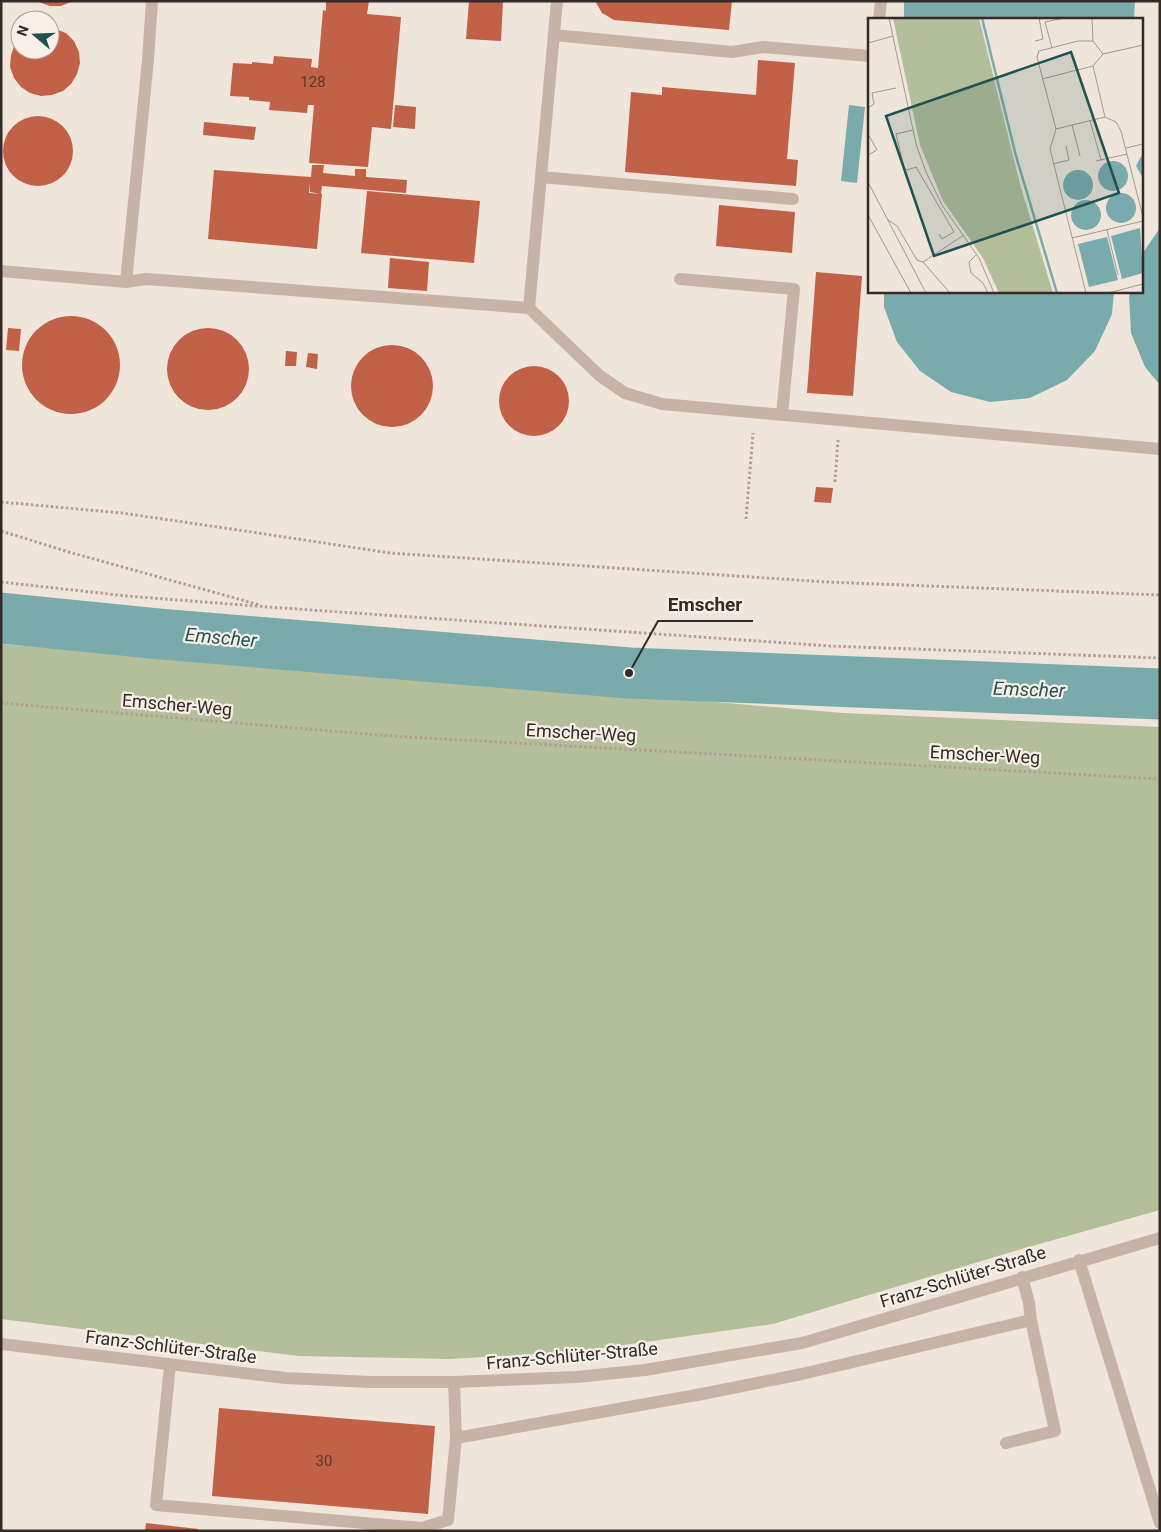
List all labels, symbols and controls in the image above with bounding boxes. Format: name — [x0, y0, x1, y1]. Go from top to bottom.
north arrow — [10, 10, 60, 60]
inset map — [868, 18, 1144, 292]
text: N — [14, 23, 32, 38]
house number: 128 — [300, 73, 326, 91]
callout: Emscher — [658, 587, 753, 621]
text: Emscher — [668, 593, 742, 616]
water label: Emscher — [184, 623, 259, 652]
water label: Emscher — [993, 677, 1066, 702]
street label: Emscher-Weg — [121, 689, 233, 720]
street label: Emscher-Weg — [525, 719, 637, 746]
street label: Emscher-Weg — [929, 741, 1041, 768]
street label: Franz-Schlüter-Straße — [877, 1241, 1048, 1312]
street label: Franz-Schlüter-Straße — [84, 1326, 258, 1367]
street label: Franz-Schlüter-Straße — [485, 1338, 659, 1373]
house number: 30 — [316, 1452, 332, 1470]

